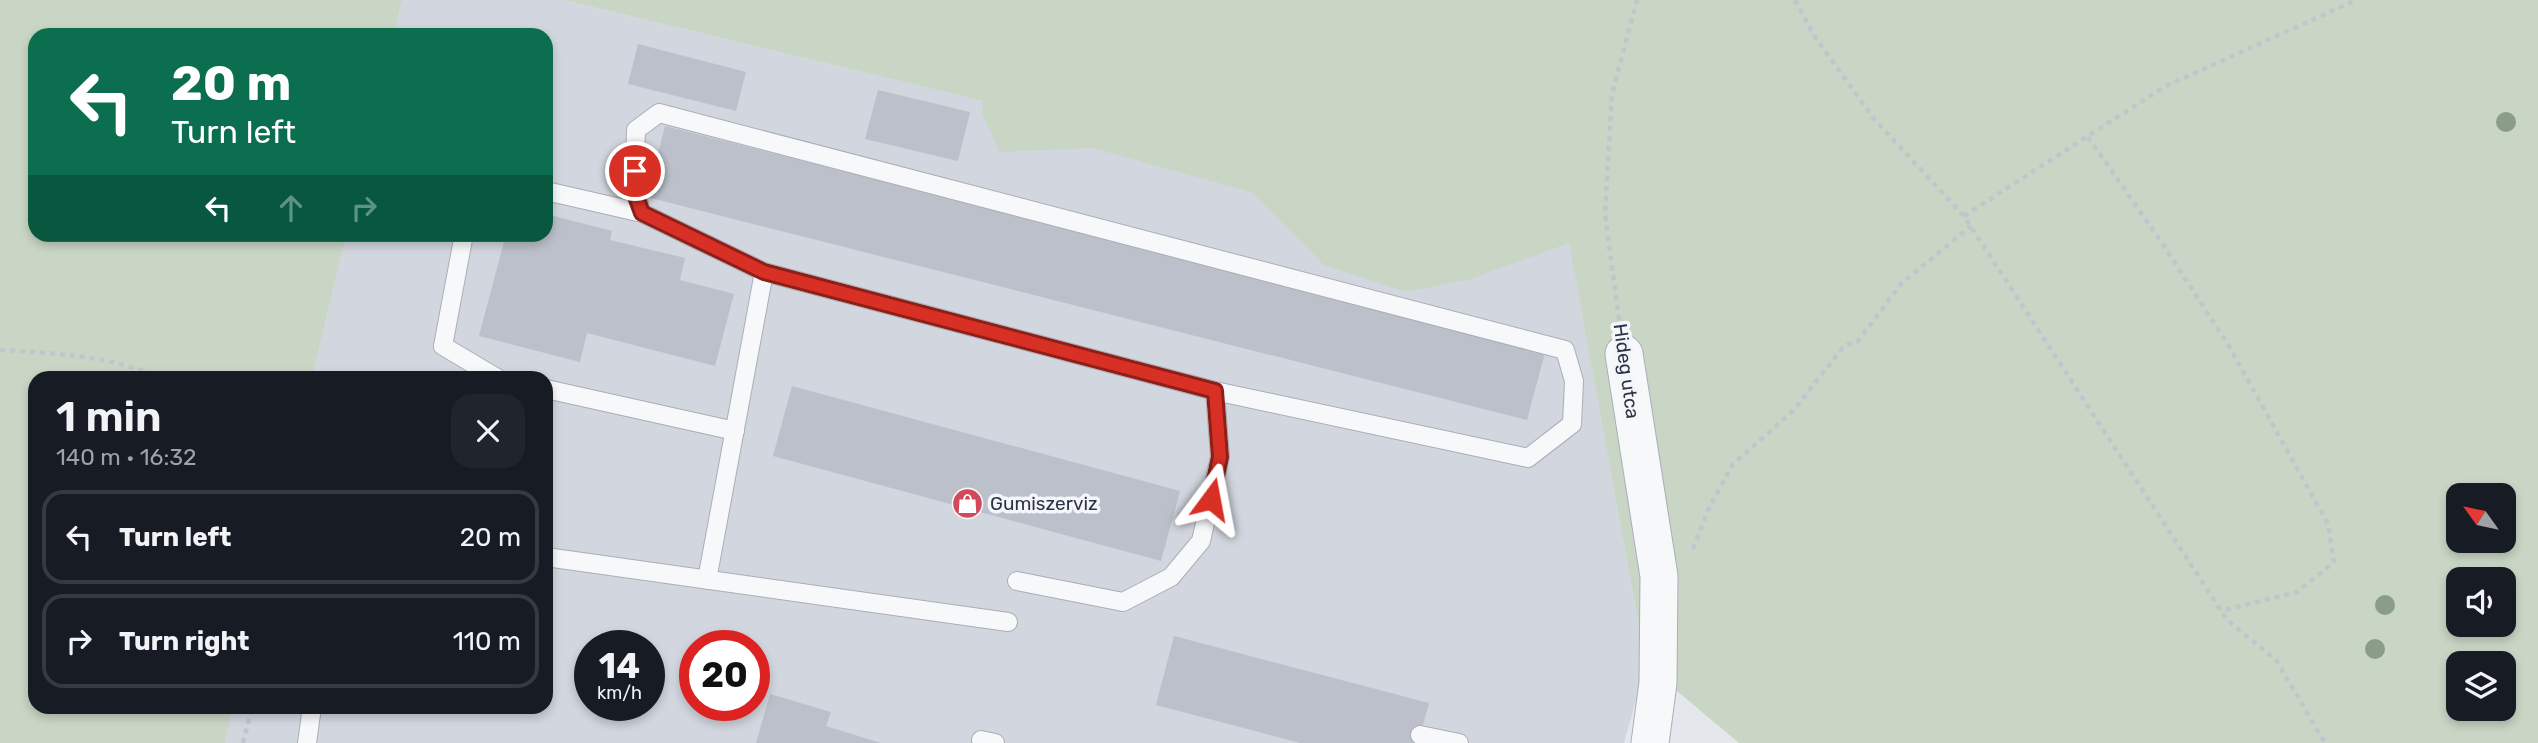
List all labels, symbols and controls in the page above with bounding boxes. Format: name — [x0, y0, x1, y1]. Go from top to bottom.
text: 20 m — [171, 54, 292, 112]
icon: left — [56, 56, 147, 147]
text: Turn left — [171, 113, 296, 151]
pin — [605, 141, 665, 201]
icon: arrive — [616, 152, 654, 190]
icon: left — [199, 189, 237, 227]
icon: ahead — [272, 189, 310, 227]
icon: right — [345, 189, 383, 227]
street label: Hideg utca — [1608, 322, 1645, 420]
text: 1 min — [56, 392, 162, 442]
button: close — [451, 394, 525, 468]
text: 140 m · 16:32 — [56, 443, 197, 471]
position arrow — [1174, 462, 1248, 536]
north arrow — [2446, 483, 2516, 553]
map controls — [2446, 483, 2516, 721]
shop icon: Gumiszerviz — [950, 486, 984, 520]
place label: Gumiszerviz — [990, 492, 1098, 515]
icon: left — [60, 518, 98, 556]
text: Turn left — [119, 522, 231, 553]
text: 20 m — [460, 522, 521, 553]
button: sound — [2446, 567, 2516, 637]
icon: right — [60, 622, 98, 660]
text: Turn right — [119, 626, 249, 657]
text: 110 m — [453, 626, 521, 657]
speed limit sign: 20 — [679, 630, 770, 721]
text: 14 — [599, 645, 640, 687]
button: layers — [2446, 651, 2516, 721]
text: km/h — [597, 682, 642, 704]

